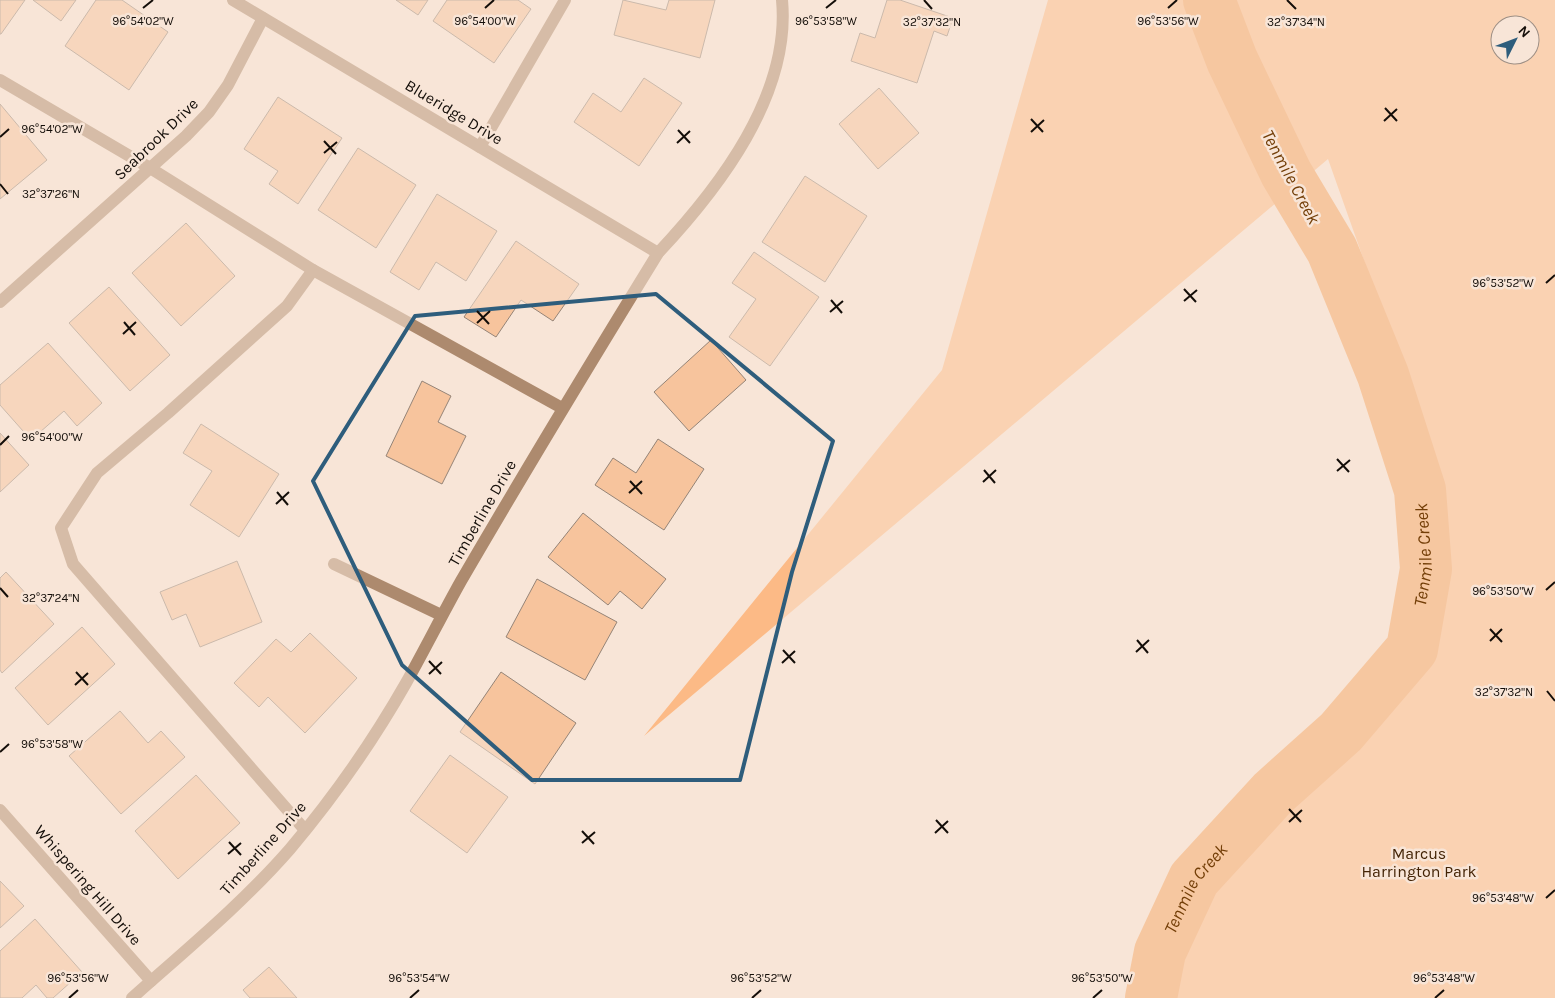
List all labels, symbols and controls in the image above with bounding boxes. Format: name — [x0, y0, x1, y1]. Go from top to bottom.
text: 96°54'02"W — [112, 14, 174, 28]
text: 96°54'00"W — [454, 14, 516, 28]
text: 96°53'58"W — [795, 14, 857, 28]
text: 96°53'56"W — [1137, 14, 1199, 28]
text: 32°37'32"N — [903, 15, 961, 29]
text: 32°37'34"N — [1267, 15, 1325, 29]
north arrow — [1490, 15, 1540, 65]
text: N — [1515, 22, 1534, 41]
street label: Blueridge Drive — [402, 75, 506, 149]
street label: Seabrook Drive — [110, 94, 202, 184]
text: 96°54'02"W — [21, 122, 83, 136]
water label: Tenmile Creek — [1257, 126, 1325, 229]
text: 32°37'26"N — [22, 187, 80, 201]
text: 96°53'52"W — [1472, 276, 1534, 290]
text: 96°54'00"W — [21, 430, 83, 444]
street label: Timberline Drive — [444, 456, 520, 570]
water label: Tenmile Creek — [1409, 502, 1437, 608]
text: 96°53'50"W — [1472, 584, 1534, 598]
text: 32°37'24"N — [22, 591, 80, 605]
text: 32°37'32"N — [1475, 685, 1533, 699]
text: 96°53'58"W — [21, 737, 83, 751]
street label: Timberline Drive — [216, 797, 310, 899]
street label: Whispering Hill Drive — [31, 821, 145, 949]
water label: Tenmile Creek — [1159, 838, 1233, 937]
park label: Marcus Harrington Park — [1361, 844, 1477, 881]
text: 96°53'48"W — [1472, 891, 1534, 905]
text: 96°53'56"W — [47, 971, 109, 985]
text: 96°53'54"W — [388, 971, 450, 985]
text: 96°53'52"W — [730, 971, 792, 985]
text: 96°53'50"W — [1071, 971, 1133, 985]
text: 96°53'48"W — [1413, 971, 1475, 985]

